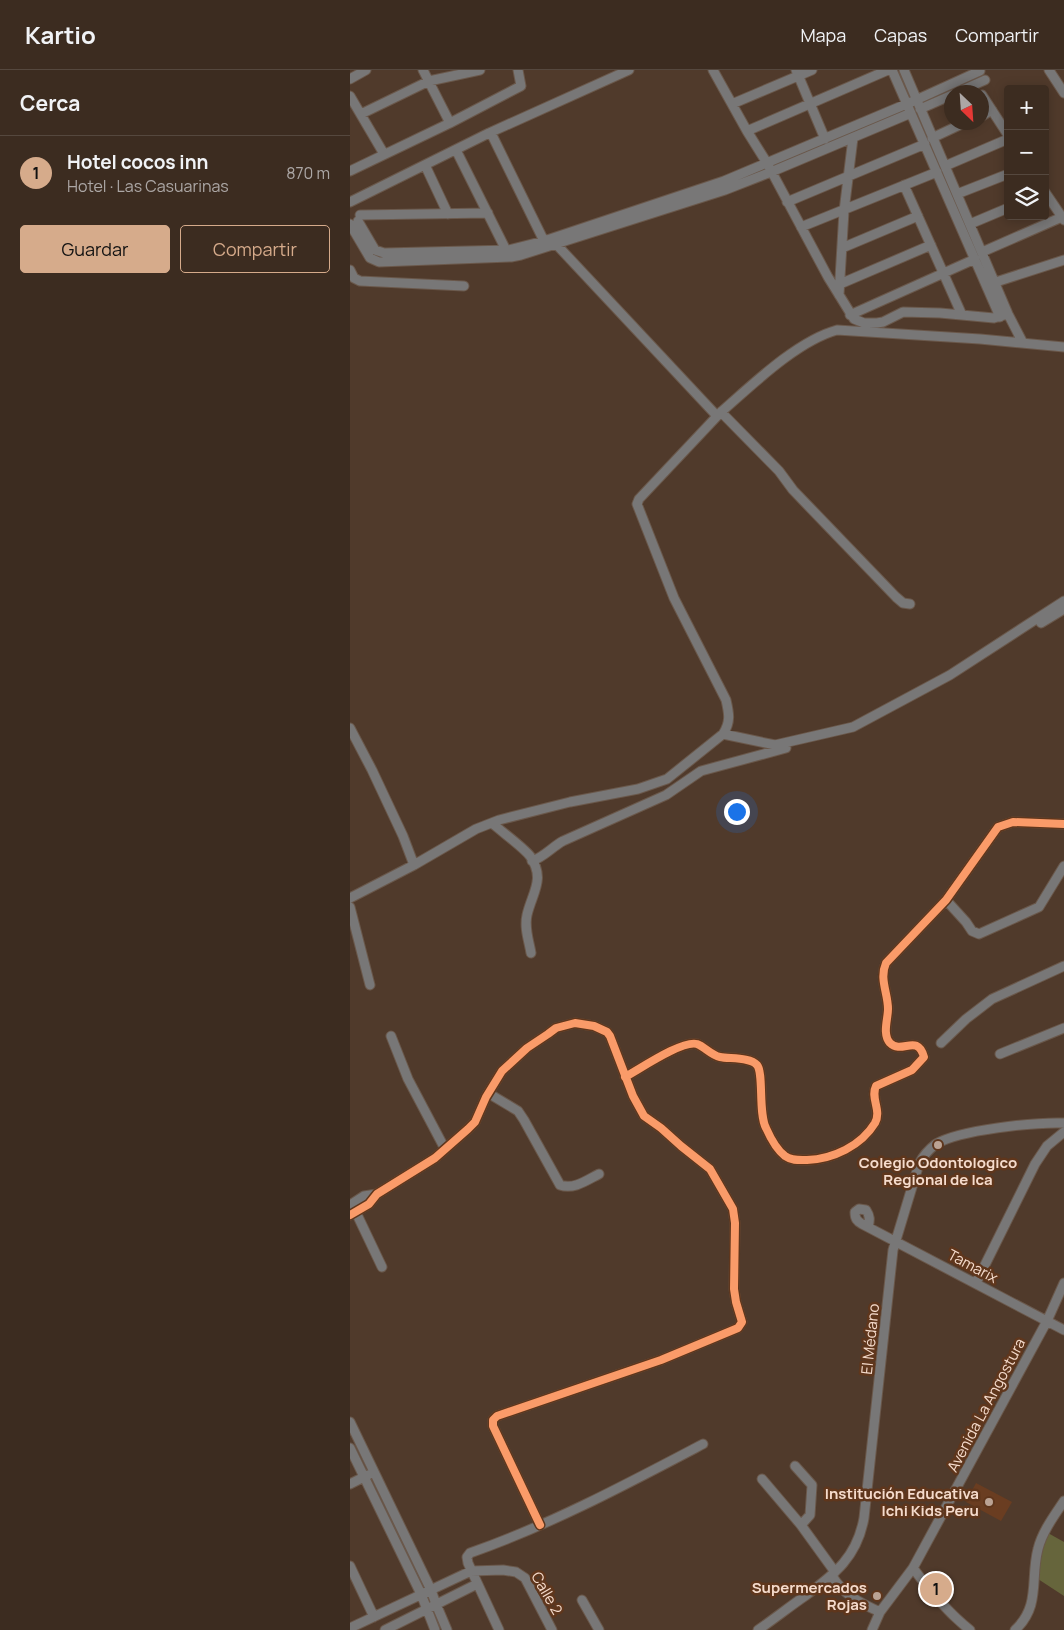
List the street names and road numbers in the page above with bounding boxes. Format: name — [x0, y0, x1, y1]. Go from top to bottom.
street label: Tamarix — [944, 1244, 1002, 1288]
street label: El Médano — [856, 1302, 884, 1376]
street label: Avenida La Angostura — [942, 1334, 1030, 1476]
street label: Calle 2 — [526, 1568, 568, 1618]

